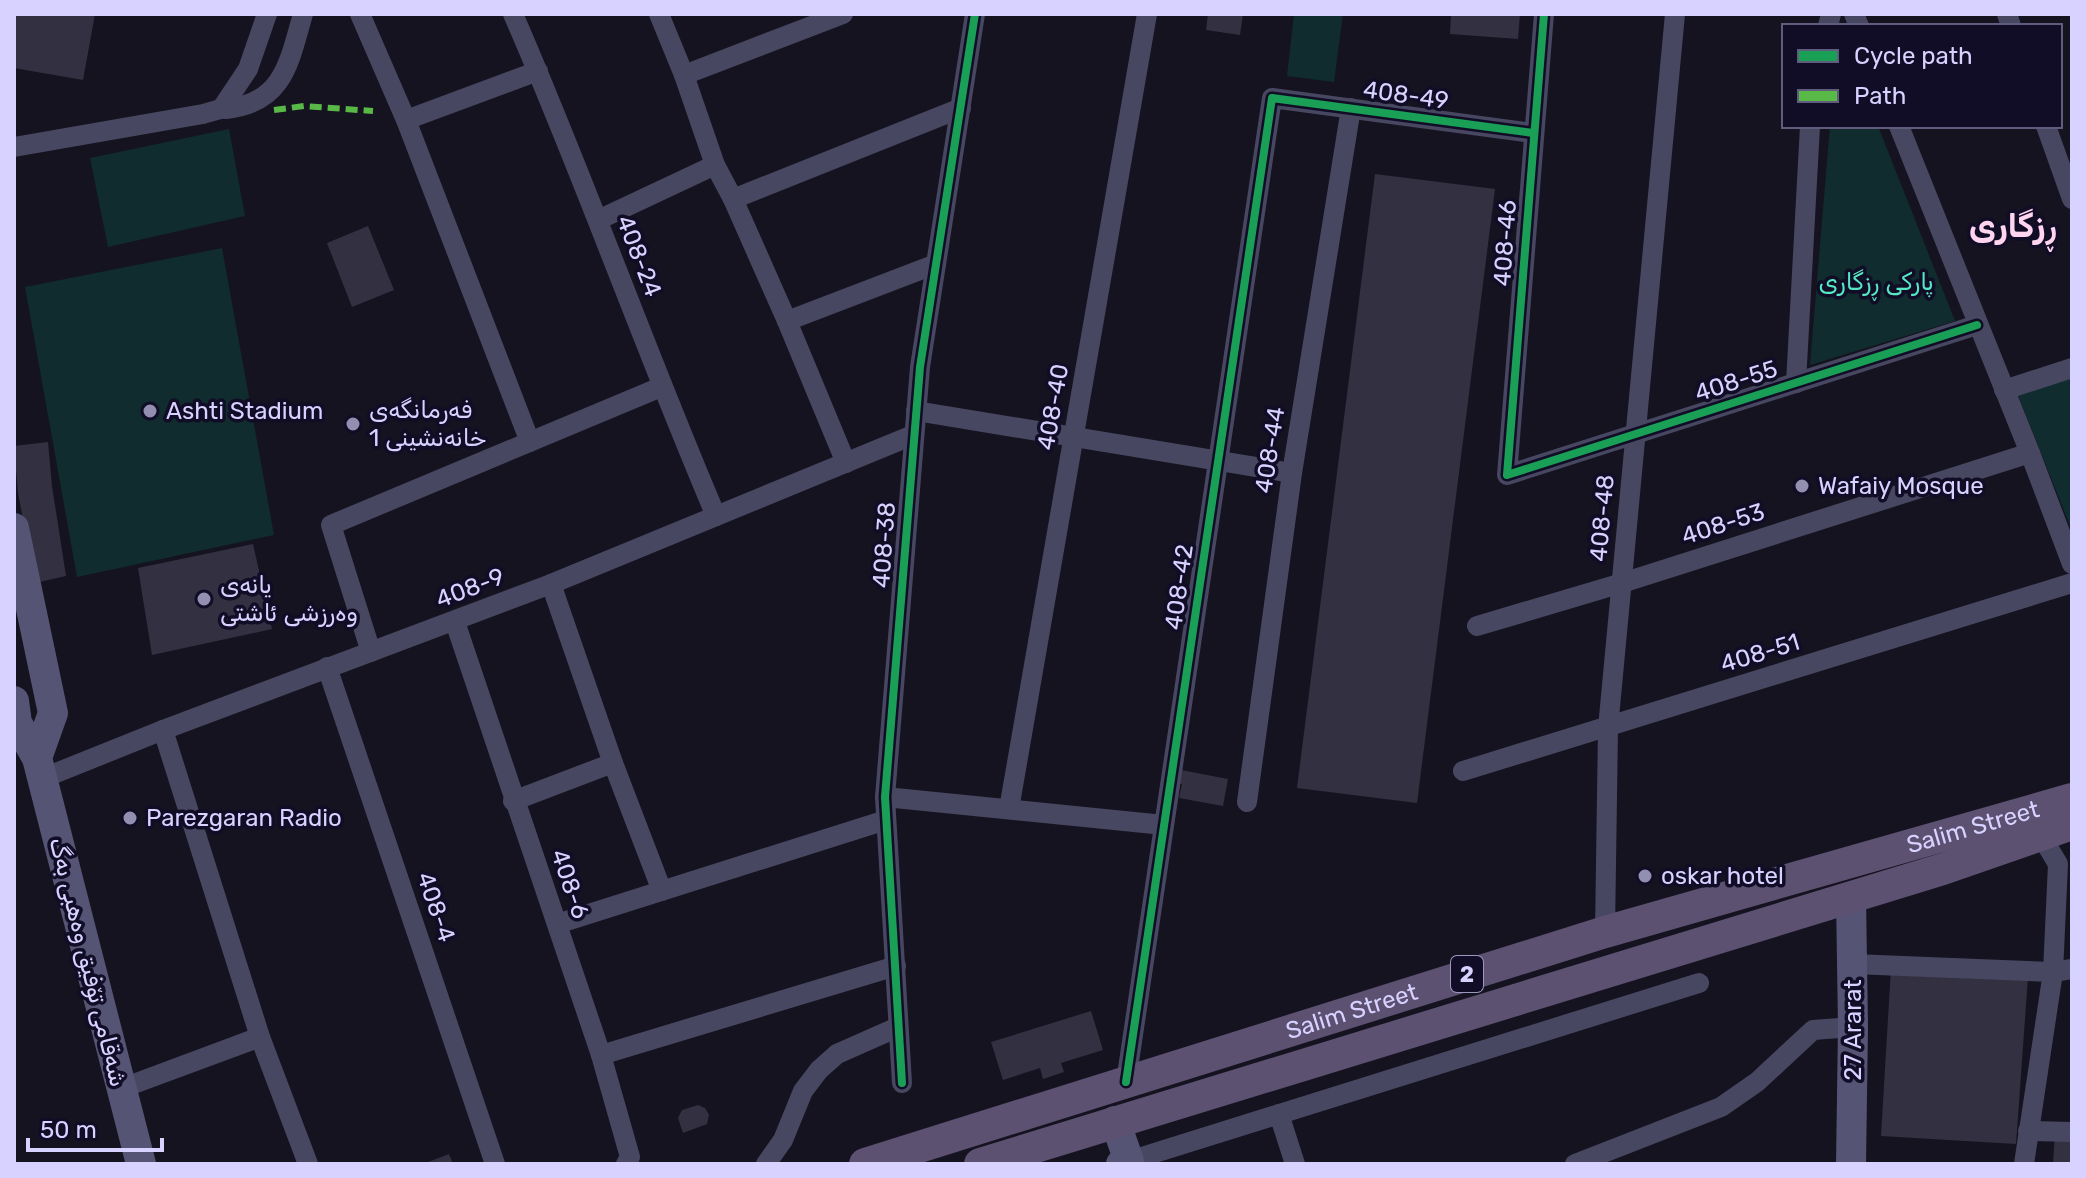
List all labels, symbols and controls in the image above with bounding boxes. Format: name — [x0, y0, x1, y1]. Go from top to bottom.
legend — [1782, 24, 2062, 128]
text: Cycle path — [1854, 42, 1973, 70]
street label: 408-49 — [1361, 75, 1451, 115]
text: Path — [1854, 82, 1906, 110]
street label: 408-46 — [1488, 199, 1522, 287]
district label: ڕزگاری — [1969, 207, 2057, 252]
street label: 408-24 — [611, 211, 667, 301]
park label: پارکی ڕزگاری — [1818, 268, 1934, 301]
street label: 408-55 — [1691, 355, 1781, 407]
street label: 408-40 — [1032, 362, 1074, 452]
place label: فەرمانگەی خانەنشینی 1 — [369, 396, 487, 452]
place label: Ashti Stadium — [166, 397, 323, 425]
marker: Ashti Stadium — [141, 402, 159, 420]
street label: 408-44 — [1249, 405, 1291, 495]
marker: فەرمانگەی خانەنشینی 1 — [344, 415, 362, 433]
place label: Wafaiy Mosque — [1818, 472, 1984, 500]
street label: 408-48 — [1584, 473, 1620, 563]
marker: Wafaiy Mosque — [1793, 477, 1811, 495]
street label: 408-53 — [1678, 497, 1768, 551]
street label: 408-38 — [867, 501, 901, 589]
street label: 408-42 — [1159, 542, 1199, 632]
street label: 408-9 — [432, 562, 508, 614]
place label: یانەی وەرزشی ئاشتی — [220, 571, 358, 627]
marker: یانەی وەرزشی ئاشتی — [195, 590, 213, 608]
street label: 408-51 — [1717, 628, 1803, 678]
street label: Salim Street — [1903, 795, 2042, 859]
place label: Parezgaran Radio — [146, 804, 342, 832]
marker: Parezgaran Radio — [121, 809, 139, 827]
street label: شەقامی تۆفیق وەهبی بەگ — [42, 834, 133, 1090]
street label: 408-6 — [545, 846, 595, 922]
place label: oskar hotel — [1661, 862, 1784, 890]
marker: oskar hotel — [1636, 867, 1654, 885]
street label: 408-4 — [411, 868, 461, 946]
road number: 2 — [1451, 956, 1483, 992]
street label: Salim Street — [1282, 978, 1421, 1045]
street label: 27 Ararat — [1839, 979, 1867, 1081]
scale bar — [28, 1102, 162, 1152]
text: 50 m — [40, 1116, 97, 1144]

